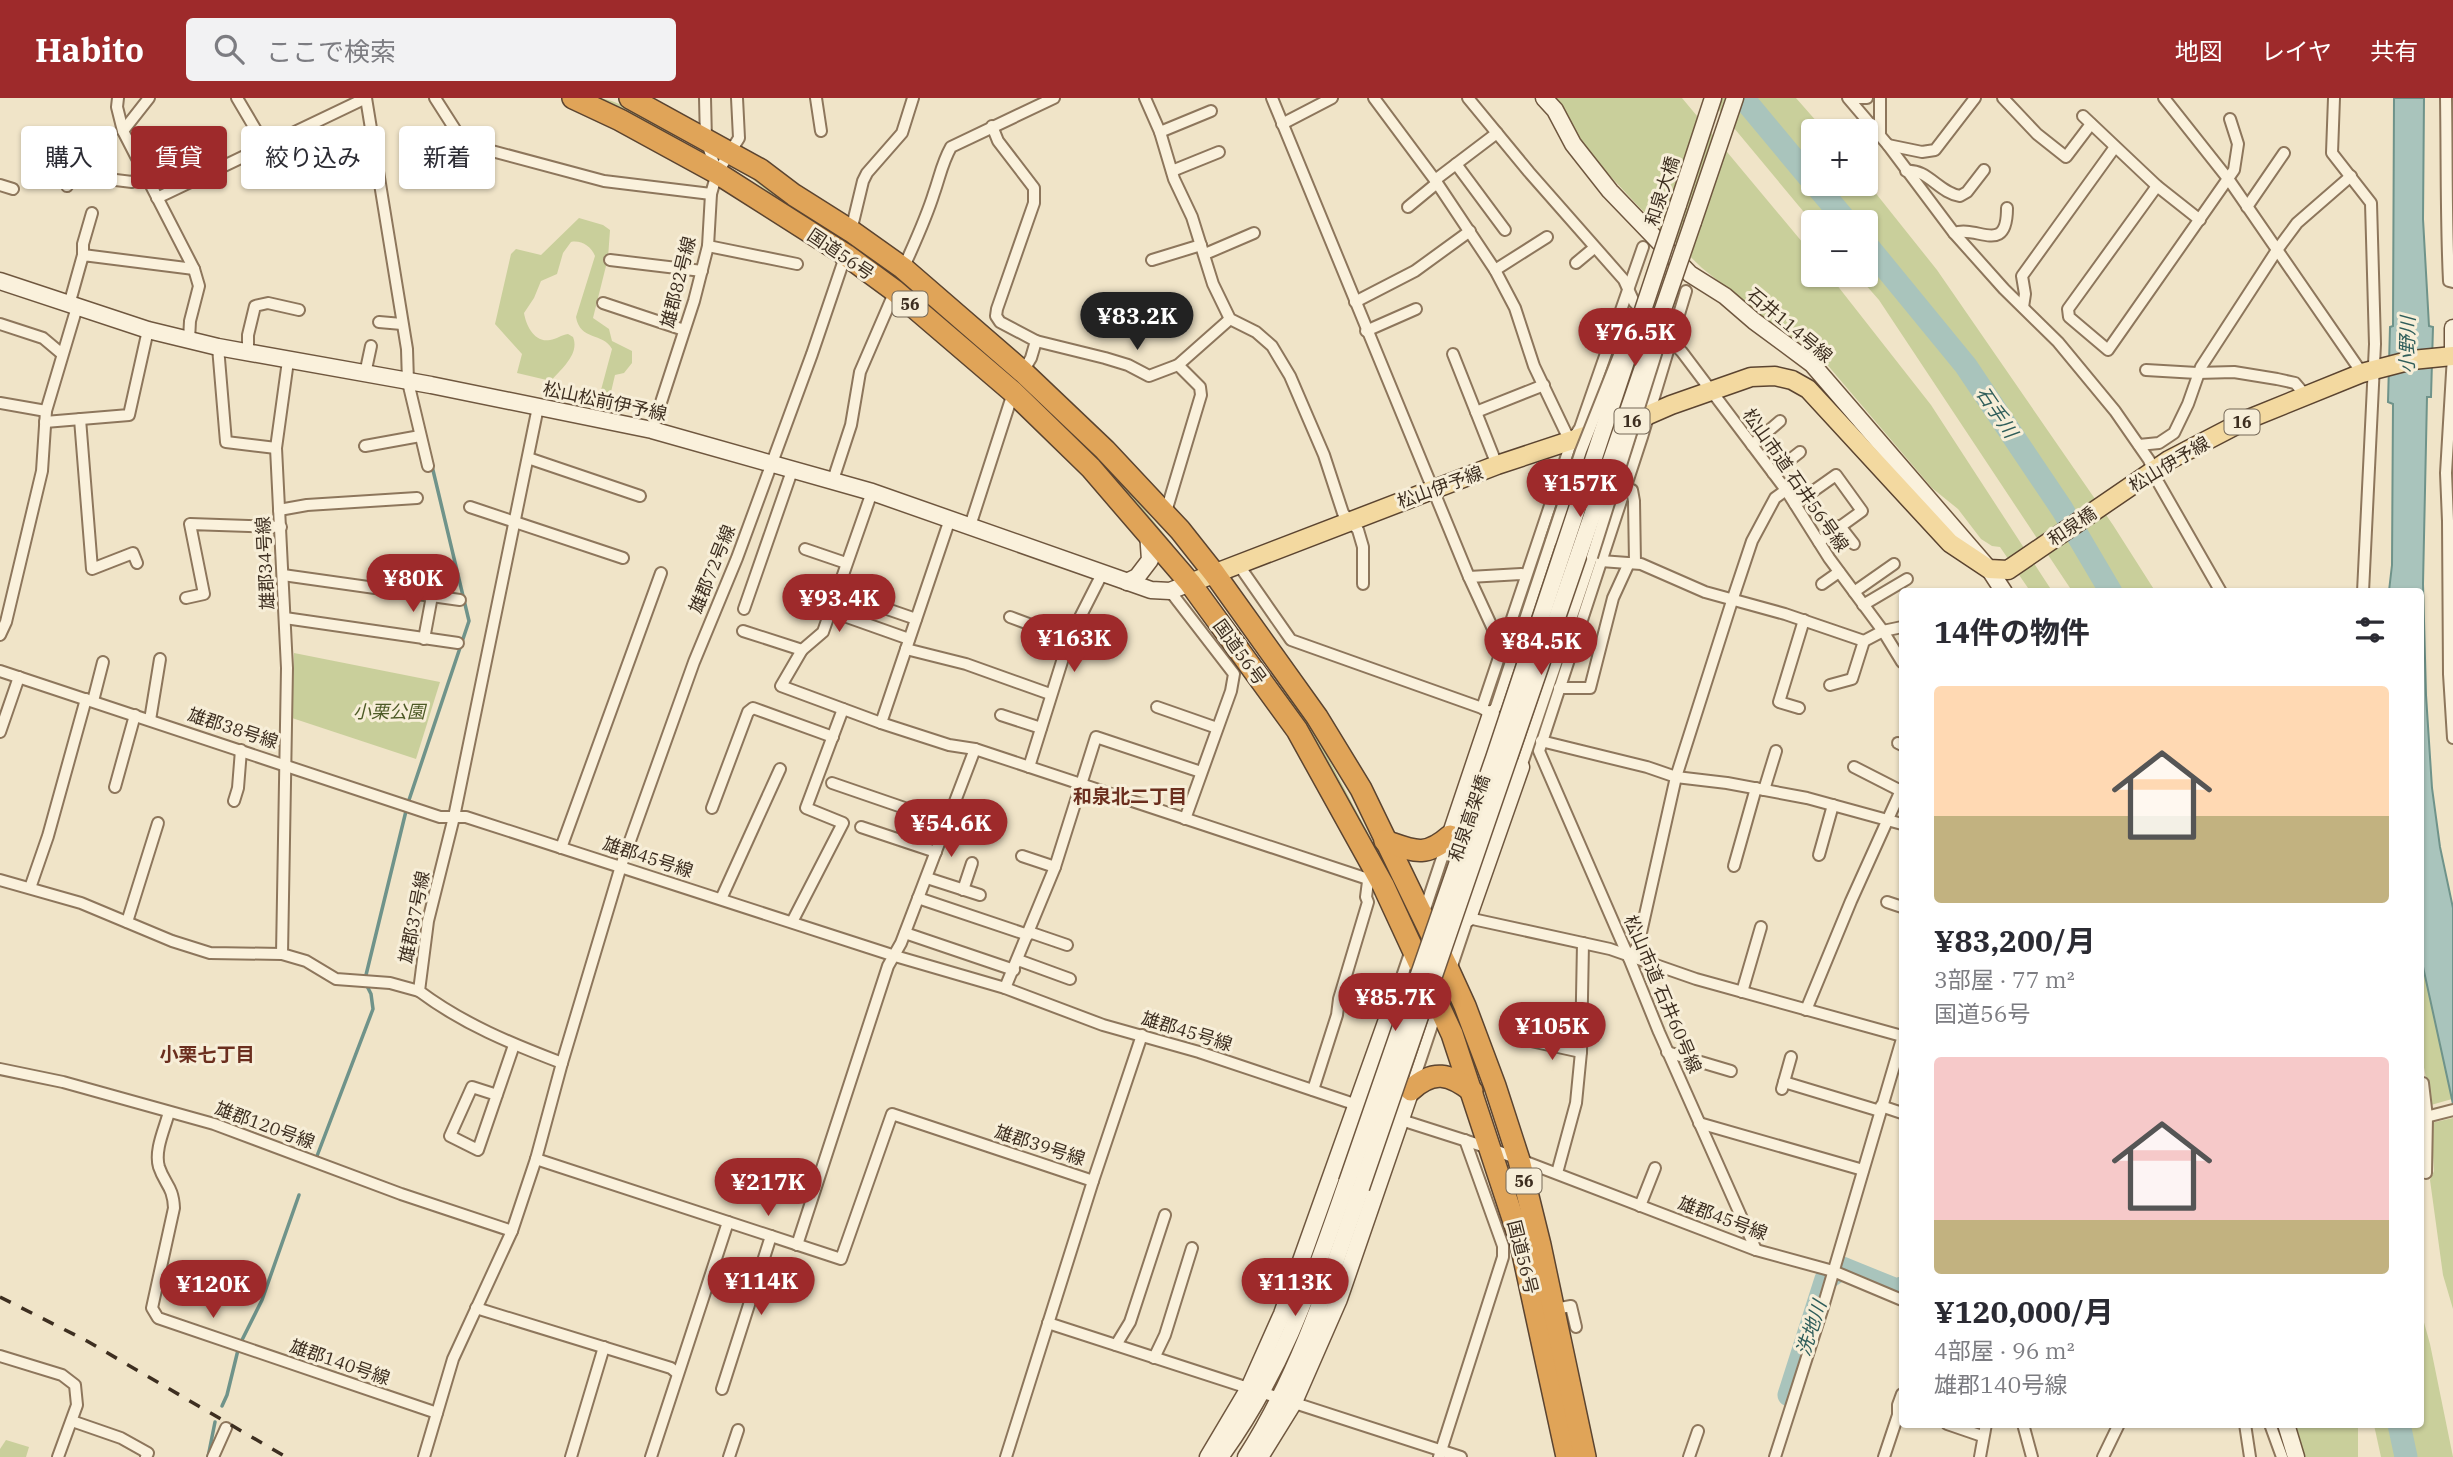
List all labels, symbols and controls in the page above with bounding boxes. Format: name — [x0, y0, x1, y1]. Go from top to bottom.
search box — [186, 18, 676, 81]
text: Habito — [35, 28, 144, 71]
icon: search — [210, 30, 248, 68]
text: ここで検索 — [266, 34, 396, 68]
text: 地図 — [2175, 35, 2223, 67]
text: レイヤ — [2261, 35, 2332, 67]
text: 共有 — [2370, 35, 2418, 67]
map controls — [1801, 119, 1878, 287]
button: + — [1801, 119, 1878, 196]
chip: 購入 — [21, 126, 117, 189]
chip: 賃貸 — [131, 126, 227, 189]
chip: 絞り込み — [241, 126, 385, 189]
chip: 新着 — [399, 126, 495, 189]
street label: 和泉大橋 — [1640, 153, 1684, 229]
button: − — [1801, 210, 1878, 287]
street label: 国道56号 — [803, 223, 879, 285]
street label: 雄郡82号線 — [656, 234, 700, 330]
street label: 石井114号線 — [1743, 283, 1837, 367]
road number: 56 — [892, 292, 928, 316]
pin: ¥83.2K — [1080, 292, 1194, 352]
text: ¥83.2K — [1096, 300, 1178, 330]
pin: ¥76.5K — [1578, 308, 1692, 368]
water label: 小野川 — [2395, 314, 2420, 374]
text: ¥76.5K — [1594, 316, 1676, 346]
street label: 松山松前伊予線 — [541, 377, 669, 425]
water label: 石手川 — [1971, 382, 2024, 444]
street label: 松山市道 石井56号線 — [1738, 404, 1854, 556]
road number: 16 — [1614, 408, 1650, 434]
road number: 16 — [2224, 410, 2260, 434]
street label: 松山伊予線 — [2125, 431, 2213, 497]
pin: ¥157K — [1531, 460, 1629, 519]
street label: 松山伊予線 — [1394, 461, 1486, 513]
text: ¥157K — [1543, 467, 1617, 497]
street label: 和泉橋 — [2043, 501, 2101, 551]
street label: 雄郡34号線 — [251, 516, 279, 610]
street label: 雄郡72号線 — [684, 521, 740, 617]
pin: ¥80K — [372, 554, 454, 614]
text: ¥80K — [383, 562, 443, 592]
pin: ¥93.4K — [782, 574, 896, 634]
text: ¥93.4K — [798, 582, 880, 612]
icon: filters — [2351, 611, 2389, 649]
text: 14件の物件 — [1934, 612, 2090, 651]
pin: ¥163K — [1025, 614, 1123, 674]
street label: 国道56号 — [1208, 615, 1272, 689]
pin: ¥84.5K — [1484, 618, 1598, 677]
text: ¥163K — [1037, 622, 1111, 652]
text: ¥84.5K — [1500, 625, 1582, 655]
park label: 小栗公園 — [353, 700, 428, 723]
street label: 雄郡38号線 — [185, 703, 281, 753]
icon: home — [2099, 732, 2225, 858]
street label: 和泉高架橋 — [1443, 772, 1495, 864]
district label: 和泉北二丁目 — [1073, 784, 1187, 808]
pin: ¥54.6K — [894, 800, 1008, 859]
text: ¥54.6K — [910, 807, 992, 837]
street label: 雄郡45号線 — [600, 832, 696, 882]
street label: 雄郡37号線 — [394, 869, 434, 965]
street label: 松山市道 石井60号線 — [1619, 911, 1707, 1077]
text: ¥83,200/月 — [1934, 921, 2096, 960]
text: 3部屋 · 77 m² — [1934, 964, 2075, 994]
pin: ¥85.7K — [1338, 974, 1452, 1033]
text: ¥85.7K — [1354, 981, 1436, 1011]
text: 国道56号 — [1934, 998, 2031, 1028]
pin: ¥105K — [1503, 1002, 1601, 1062]
street label: 雄郡45号線 — [1139, 1006, 1235, 1056]
text: ¥105K — [1515, 1010, 1589, 1040]
district label: 小栗七丁目 — [159, 1042, 255, 1066]
street label: 雄郡120号線 — [212, 1096, 318, 1154]
icon: home — [2099, 1103, 2225, 1229]
street label: 雄郡39号線 — [992, 1120, 1088, 1170]
pin: ¥217K — [719, 1158, 817, 1218]
text: ¥217K — [731, 1166, 805, 1196]
road number: 56 — [1506, 1168, 1542, 1194]
street label: 雄郡45号線 — [1675, 1191, 1771, 1245]
street label: 国道56号 — [1503, 1218, 1543, 1296]
pin: ¥114K — [712, 1258, 810, 1317]
pin: ¥113K — [1246, 1258, 1344, 1318]
pin: ¥120K — [164, 1260, 262, 1320]
text: ¥114K — [724, 1265, 798, 1295]
text: ¥113K — [1258, 1266, 1332, 1296]
text: ¥120K — [176, 1268, 250, 1298]
text: ¥120,000/月 — [1934, 1292, 2114, 1331]
water label: 洗地川 — [1791, 1295, 1832, 1359]
street label: 雄郡140号線 — [287, 1334, 393, 1390]
text: 4部屋 · 96 m² — [1934, 1335, 2075, 1365]
text: 雄郡140号線 — [1934, 1369, 2067, 1399]

